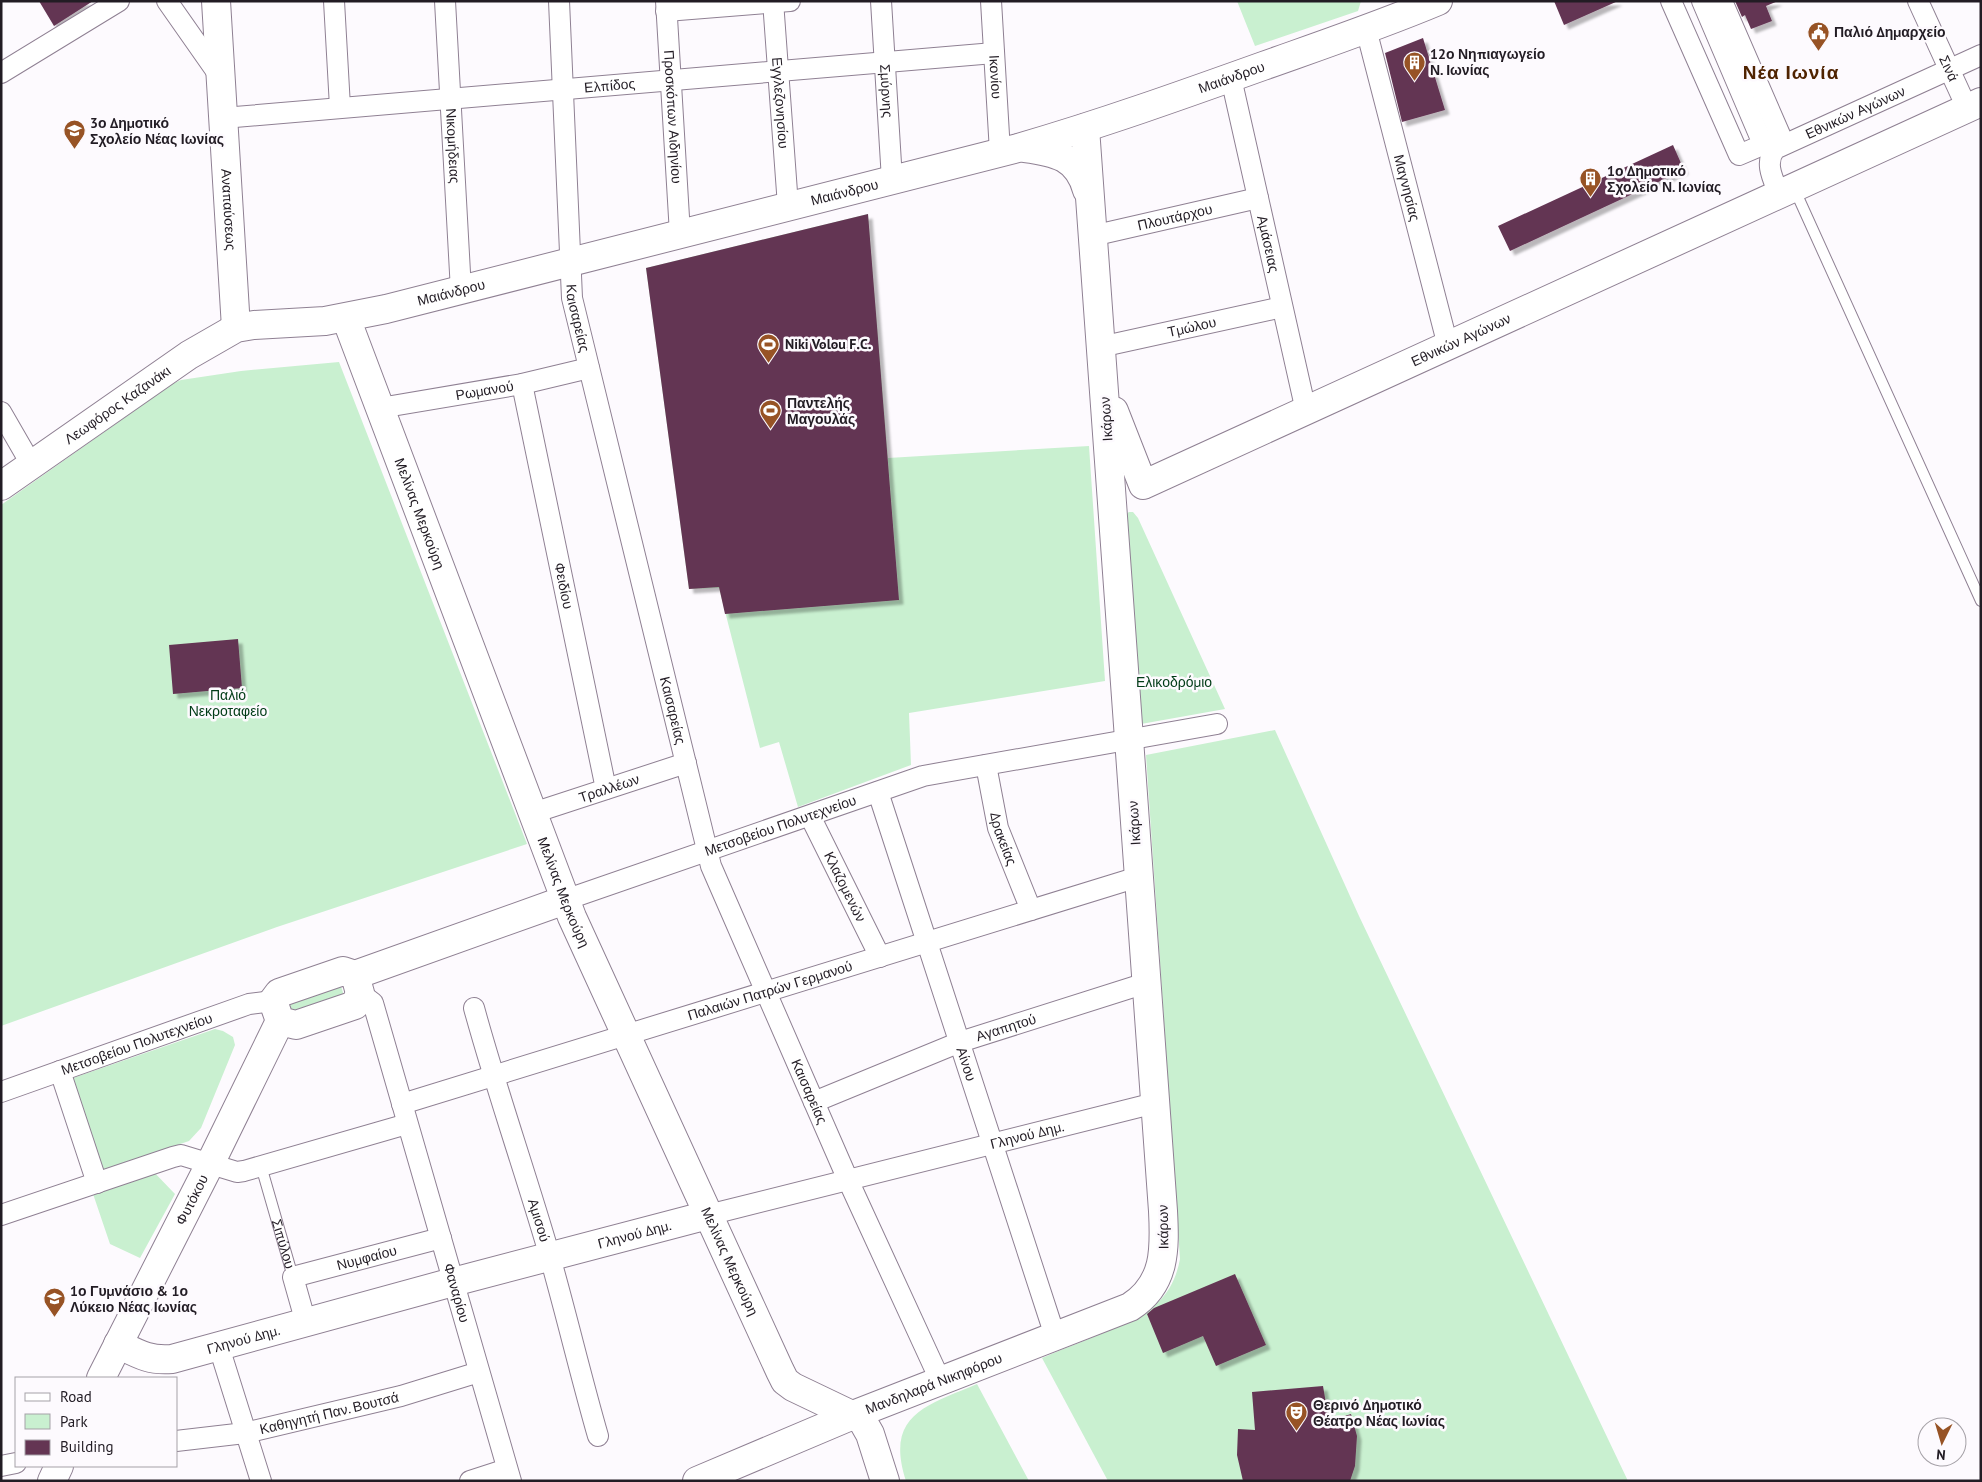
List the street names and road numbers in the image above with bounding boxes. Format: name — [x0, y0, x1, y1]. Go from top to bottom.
street label: Προσκόπων Αιδηνίου — [660, 49, 686, 184]
street label: Σινά — [1935, 52, 1963, 84]
street label: Ικονίου — [985, 54, 1006, 99]
street label: Εγγλεζονησίου — [768, 56, 793, 149]
street label: Μαιάνδρου — [1196, 57, 1267, 97]
street label: Σμύρνης — [876, 64, 897, 118]
street label: Ελπίδος — [583, 74, 636, 97]
street label: Εθνικών Αγώνων — [1803, 82, 1908, 143]
street label: Νικομήδειας — [442, 108, 464, 184]
street label: Μαγνησίας — [1390, 153, 1424, 223]
street label: Αναπαύσεως — [217, 168, 240, 251]
street label: Μαιάνδρου — [809, 175, 880, 209]
street label: Πλουτάρχου — [1136, 200, 1214, 234]
street label: Αμάσειας — [1253, 214, 1284, 274]
street label: Μαιάνδρου — [415, 275, 487, 310]
street label: Καισαρείας — [562, 284, 594, 354]
street label: Εθνικών Αγώνων — [1408, 309, 1514, 370]
street label: Τμώλου — [1166, 313, 1218, 341]
street label: Λεωφόρος Καζανάκι — [61, 362, 174, 448]
street label: Ρωμανού — [454, 377, 515, 404]
street label: Ικάρων — [1095, 396, 1117, 442]
street label: Μελίνας Μερκούρη — [391, 455, 449, 572]
street label: Φειδίου — [550, 561, 577, 611]
street label: Καισαρείας — [656, 675, 690, 747]
street label: Τραλλέων — [576, 770, 642, 806]
street label: Μετσοβείου Πολυτεχνείου — [702, 791, 859, 860]
street label: Ικάρων — [1123, 800, 1145, 846]
street label: Δρακείας — [986, 811, 1021, 868]
street label: Μελίνας Μερκούρη — [534, 834, 594, 950]
street label: Κλαζομενών — [820, 849, 870, 925]
street label: Παλαιών Πατρών Γερμανού — [685, 957, 855, 1024]
street label: Μετσοβείου Πολυτεχνείου — [59, 1009, 215, 1079]
street label: Αγαπητού — [974, 1009, 1038, 1045]
street label: Αίνου — [953, 1045, 980, 1083]
street label: Καισαρείας — [787, 1056, 832, 1127]
street label: Γληνού Δημ. — [988, 1117, 1066, 1153]
street label: Φυτόκου — [171, 1171, 212, 1228]
street label: Αμισού — [524, 1196, 554, 1244]
street label: Μελίνας Μερκούρη — [697, 1204, 762, 1319]
street label: Ικάρων — [1154, 1204, 1172, 1250]
street label: Γληνού Δημ. — [596, 1216, 673, 1253]
street label: Σιπύλου — [268, 1217, 299, 1271]
street label: Νυμφαίου — [335, 1241, 399, 1274]
street label: Φαναρίου — [440, 1261, 474, 1325]
street label: Γληνού Δημ. — [205, 1321, 282, 1358]
street label: Μανδηλαρά Νικηφόρου — [863, 1349, 1005, 1418]
street label: Καθηγητή Παν. Βουτσά — [258, 1388, 401, 1438]

